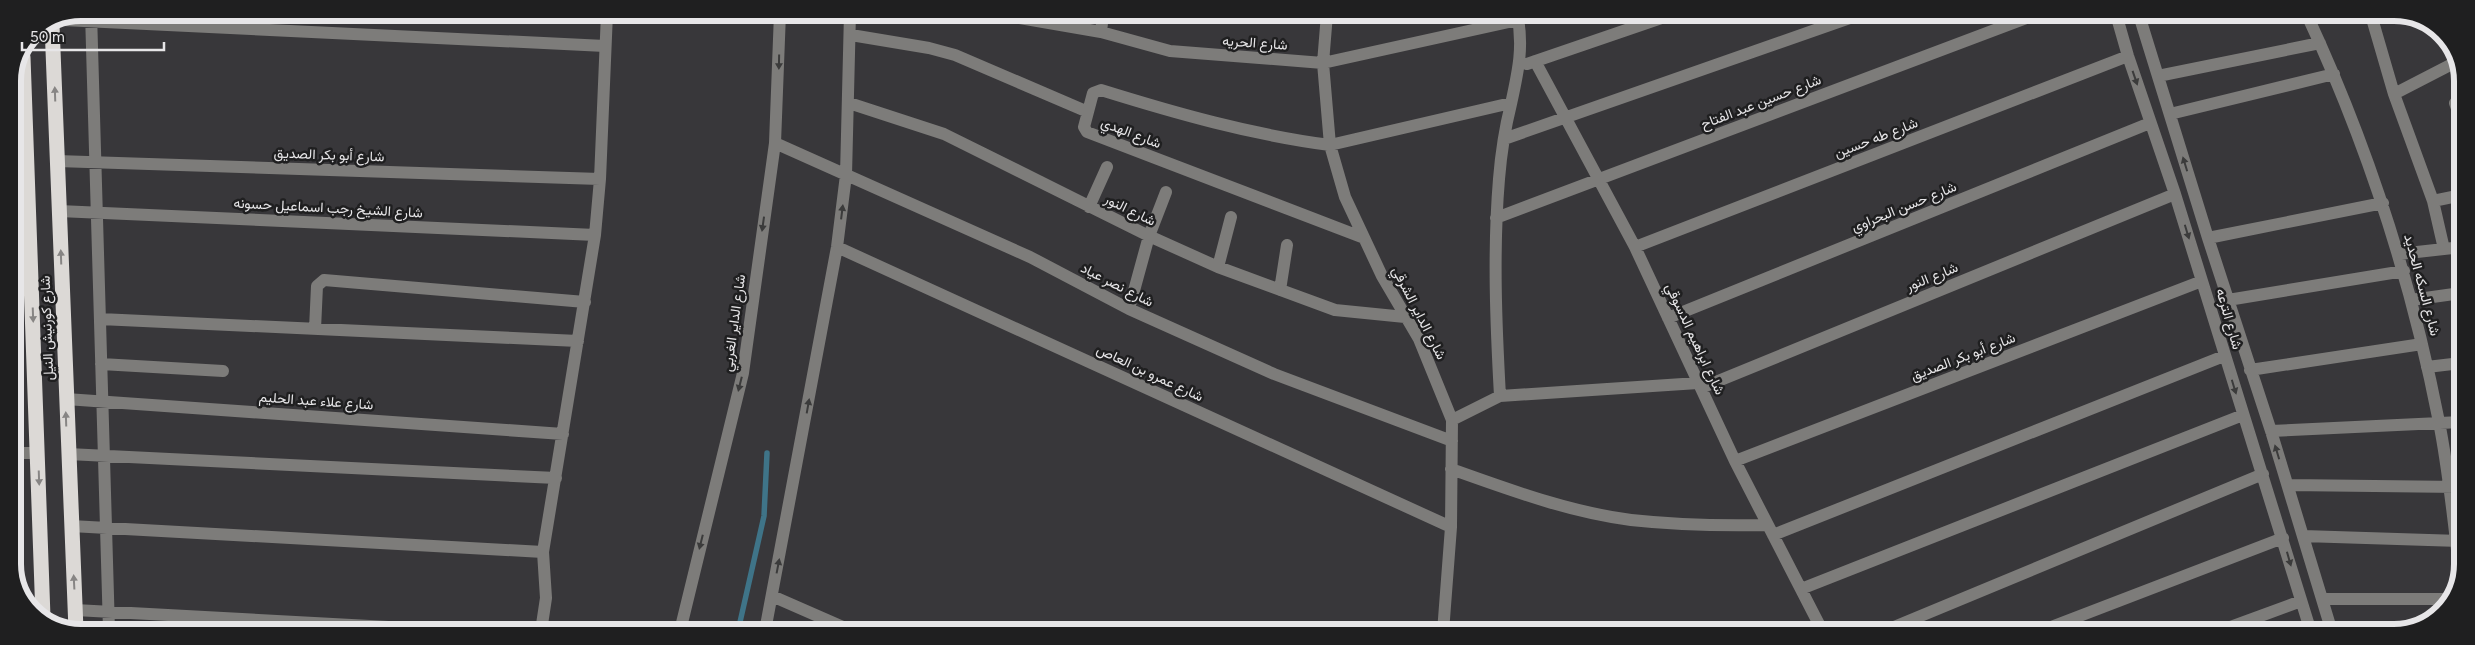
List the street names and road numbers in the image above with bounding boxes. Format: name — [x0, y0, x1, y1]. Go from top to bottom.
street label: شارع الحريه — [1222, 32, 1288, 56]
street label: شارع حسين عبد الفتاح — [1698, 71, 1824, 135]
street label: شارع الهدي — [1097, 114, 1164, 155]
street label: شارع طه حسين — [1832, 114, 1921, 164]
street label: شارع أبو بكر الصديق — [273, 145, 385, 167]
street label: شارع حسن البحراوي — [1849, 178, 1960, 239]
street label: شارع النور — [1100, 190, 1158, 231]
street label: شارع الشيخ رجب اسماعيل حسونه — [233, 195, 423, 223]
street label: شارع السكه الحديد — [2398, 232, 2444, 338]
street label: شارع نصر عياد — [1077, 259, 1156, 312]
street label: شارع النور — [1903, 259, 1961, 297]
street label: شارع الداير الشرقي — [1386, 264, 1450, 364]
street label: شارع الداير الغربي — [719, 273, 752, 373]
street label: شارع كورنيش النيل — [37, 275, 59, 381]
street label: شارع ابراهيم الدسوقي — [1659, 280, 1728, 399]
street label: شارع الترعه — [2210, 286, 2246, 352]
street label: شارع أبو بكر الصديق — [1908, 329, 2018, 387]
street label: شارع عمرو بن العاص — [1093, 341, 1206, 407]
street label: شارع علاء عبد الحليم — [258, 389, 374, 415]

